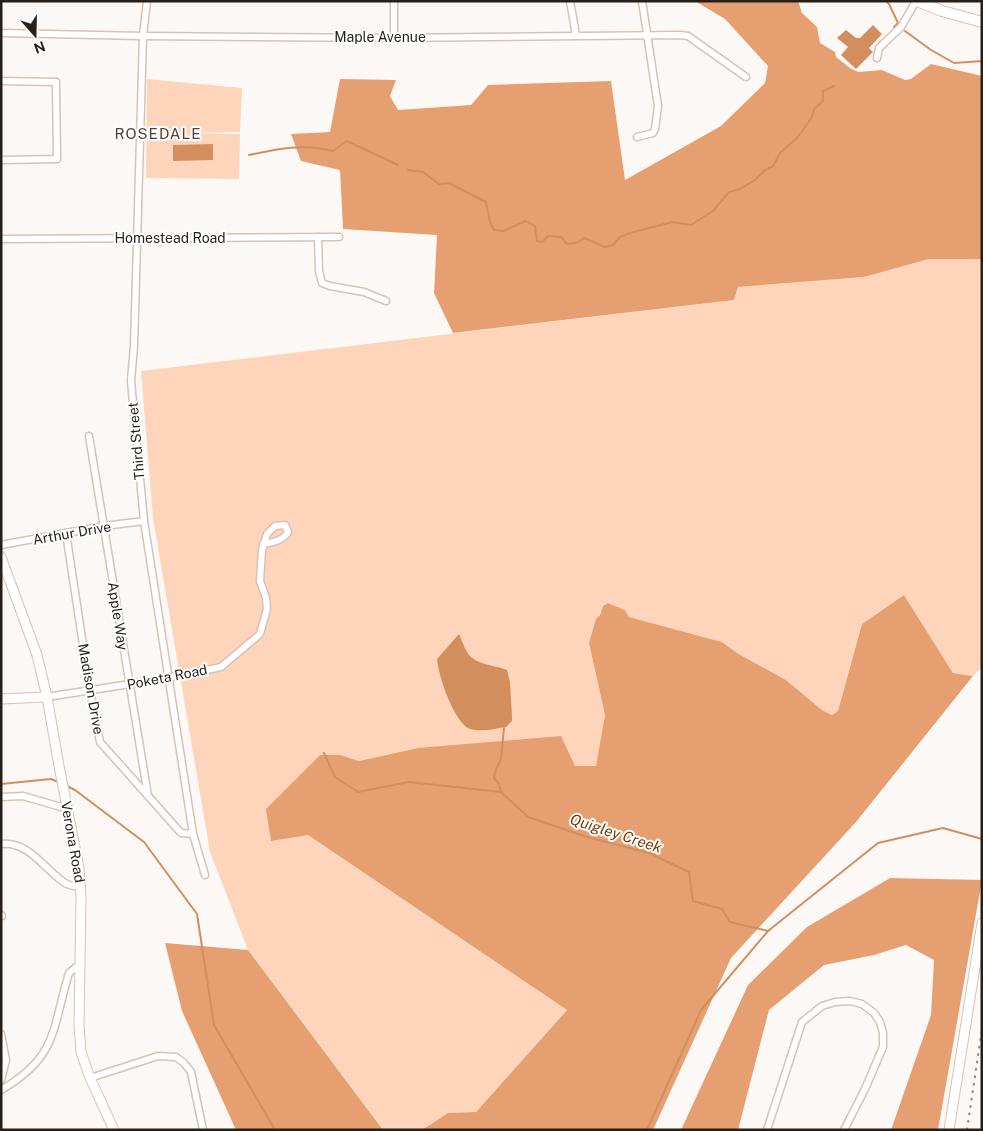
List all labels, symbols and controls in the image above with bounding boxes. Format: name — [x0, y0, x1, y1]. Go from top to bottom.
north arrow — [10, 10, 60, 60]
street label: Maple Avenue — [334, 29, 426, 45]
text: N — [32, 38, 47, 57]
district label: ROSEDALE — [115, 125, 201, 142]
street label: Homestead Road — [114, 230, 226, 246]
street label: Third Street — [125, 401, 147, 481]
street label: Arthur Drive — [32, 518, 113, 548]
street label: Apple Way — [105, 581, 131, 652]
street label: Madison Drive — [75, 642, 107, 736]
street label: Poketa Road — [125, 661, 209, 693]
street label: Verona Road — [58, 800, 88, 884]
water label: Quigley Creek — [568, 810, 665, 856]

